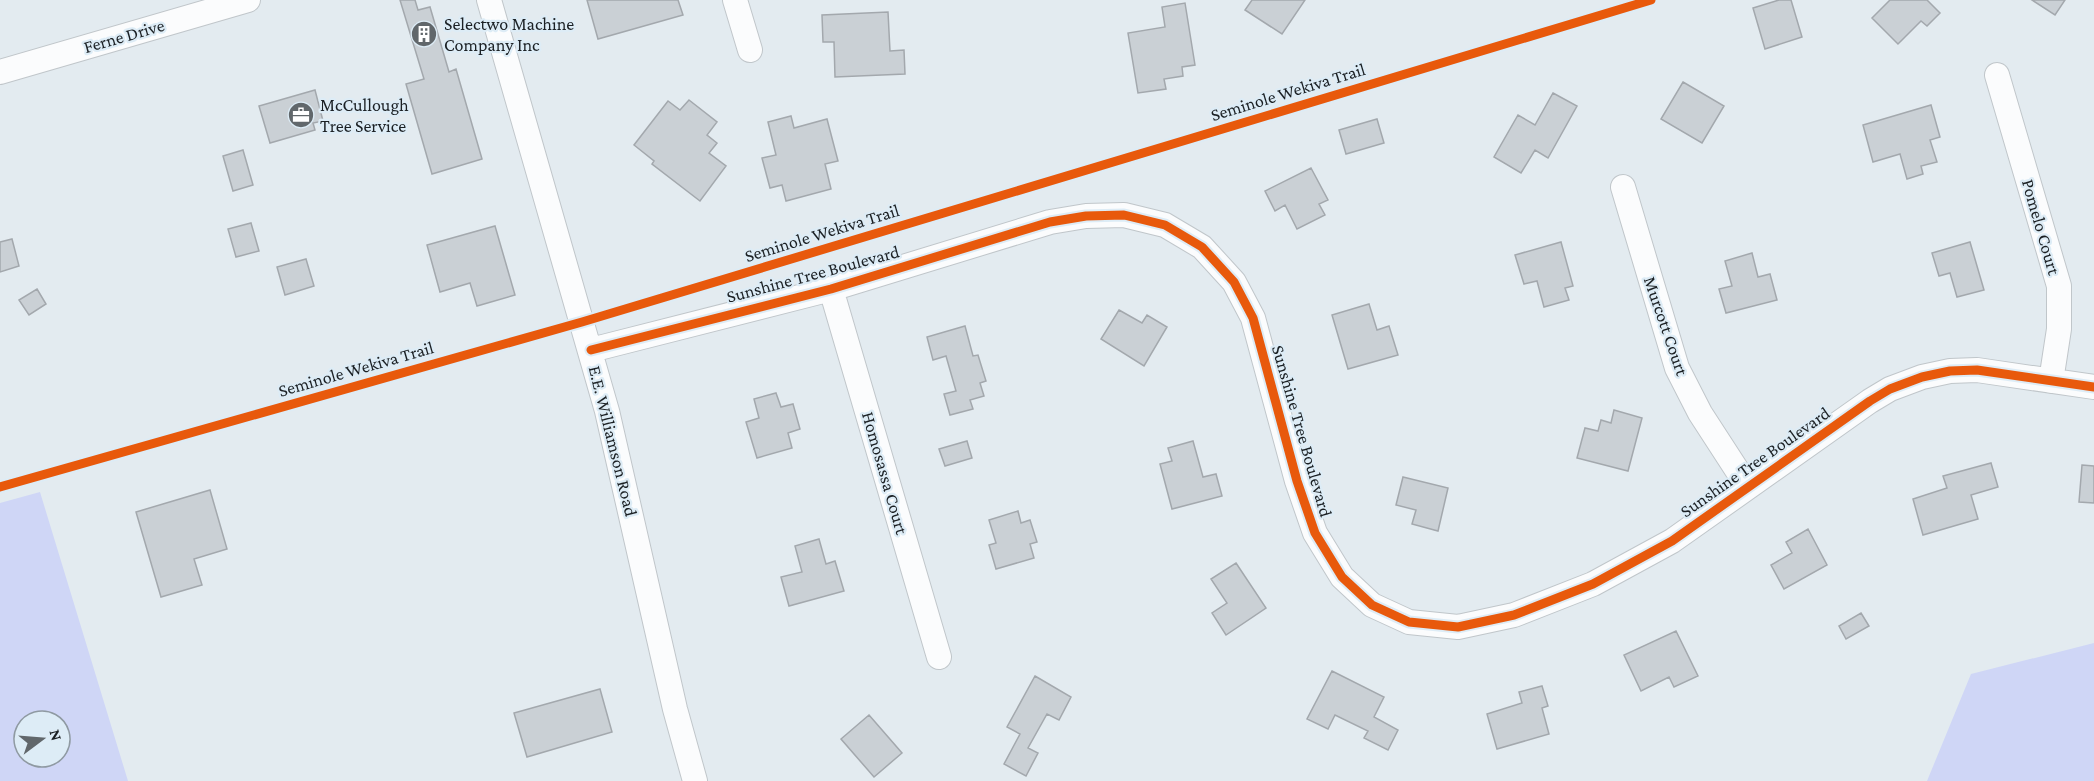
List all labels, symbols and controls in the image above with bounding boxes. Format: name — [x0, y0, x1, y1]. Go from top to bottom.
place label: Selectwo Machine Company Inc — [444, 14, 574, 55]
street label: Ferne Drive — [81, 15, 167, 57]
building icon: Selectwo Machine Company Inc — [409, 19, 439, 49]
street label: Seminole Wekiva Trail — [1208, 59, 1368, 125]
place label: McCullough Tree Service — [320, 95, 409, 136]
office icon: McCullough Tree Service — [286, 100, 316, 130]
street label: Pomelo Court — [2018, 177, 2064, 278]
street label: Seminole Wekiva Trail — [742, 200, 902, 266]
street label: Sunshine Tree Boulevard — [724, 241, 902, 307]
street label: Murcott Court — [1640, 274, 1693, 379]
street label: Seminole Wekiva Trail — [276, 337, 436, 401]
street label: Sunshine Tree Boulevard — [1268, 343, 1336, 520]
street label: E.E. Williamson Road — [585, 364, 642, 519]
street label: Sunshine Tree Boulevard — [1676, 402, 1834, 521]
street label: Homosassa Court — [858, 409, 912, 538]
north arrow — [12, 709, 72, 769]
text: N — [46, 727, 66, 743]

